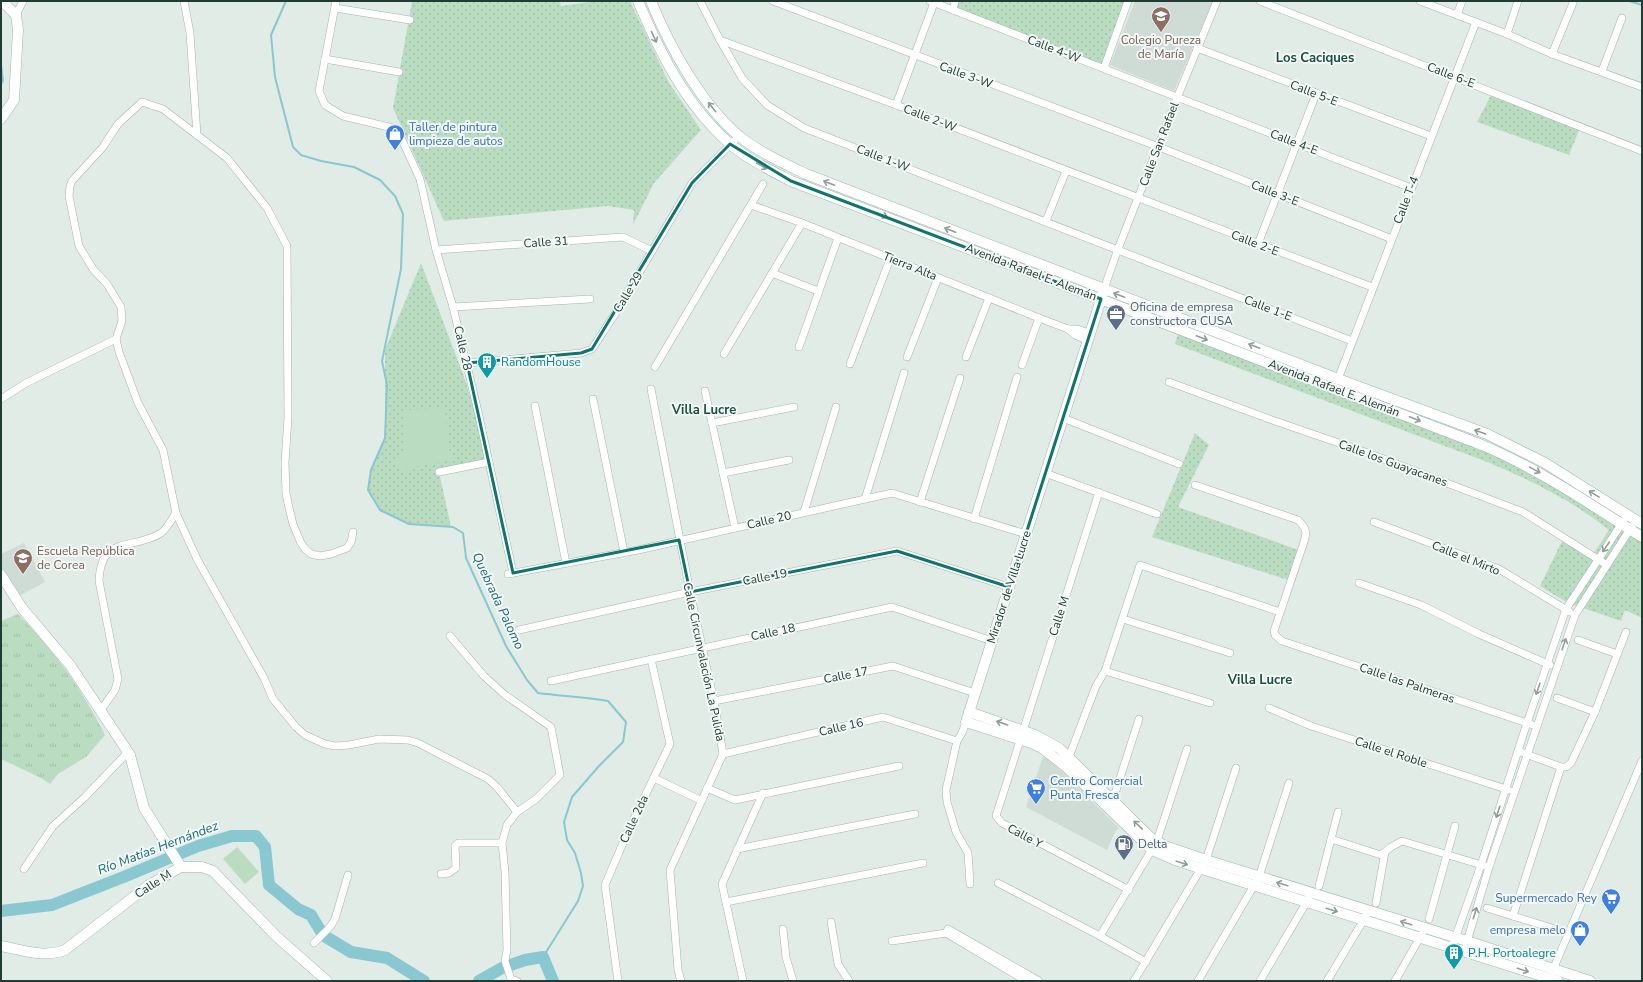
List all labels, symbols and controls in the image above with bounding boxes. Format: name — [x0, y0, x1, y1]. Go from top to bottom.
school or university icon: Colegio Pureza de María — [1150, 5, 1172, 33]
one-way arrow — [651, 30, 658, 42]
street label: Calle 4-W — [1025, 32, 1083, 66]
place label: Colegio Pureza de María — [1121, 32, 1201, 62]
district label: Los Caciques — [1276, 49, 1354, 67]
street label: Calle 3-W — [937, 58, 995, 92]
street label: Calle 6-E — [1425, 59, 1477, 91]
street label: Calle 5-E — [1288, 77, 1340, 109]
street label: Calle San Rafael — [1136, 99, 1183, 188]
street label: Calle 2-W — [901, 101, 959, 135]
one-way arrow — [708, 102, 717, 113]
place label: Taller de pintura limpieza de autos — [409, 119, 503, 149]
shop icon: Taller de pintura limpieza de autos — [384, 123, 406, 151]
street label: Calle 4-E — [1268, 126, 1320, 158]
street label: Calle 1-W — [854, 141, 912, 175]
one-way arrow — [756, 162, 768, 170]
street label: Calle T-4 — [1390, 174, 1422, 226]
street label: Calle 3-E — [1249, 177, 1301, 209]
one-way arrow — [824, 178, 836, 186]
one-way arrow — [876, 212, 888, 220]
one-way arrow — [945, 225, 957, 233]
street label: Calle 2-E — [1229, 227, 1281, 259]
street label: Calle 31 — [523, 232, 569, 252]
street label: Avenida Rafael E. Alemán — [963, 240, 1099, 304]
street label: Tierra Alta — [881, 248, 939, 284]
street label: Calle 29 — [610, 269, 646, 315]
one-way arrow — [1114, 290, 1126, 298]
street label: Calle 1-E — [1242, 292, 1294, 324]
place label: Oficina de empresa constructora CUSA — [1130, 299, 1233, 329]
office icon: Oficina de empresa constructora CUSA — [1105, 303, 1127, 331]
street label: Calle 28 — [450, 324, 476, 372]
one-way arrow — [1196, 334, 1208, 342]
one-way arrow — [1248, 342, 1260, 350]
building icon: RandomHouse — [476, 351, 498, 379]
place label: RandomHouse — [501, 354, 581, 370]
street label: Avenida Rafael E. Alemán — [1266, 356, 1402, 420]
district label: Villa Lucre — [671, 401, 736, 419]
one-way arrow — [1409, 416, 1421, 424]
one-way arrow — [1475, 427, 1487, 435]
street label: Calle los Guayacanes — [1336, 436, 1450, 490]
one-way arrow — [1529, 467, 1541, 474]
one-way arrow — [1589, 490, 1600, 498]
street label: Calle 20 — [745, 507, 793, 533]
street label: Mirador de Villa Lucre — [983, 528, 1035, 646]
street label: Calle el Mirto — [1430, 537, 1503, 579]
one-way arrow — [1602, 542, 1610, 553]
place label: Escuela República de Corea — [37, 543, 135, 573]
school or university icon: Escuela República de Corea — [12, 547, 34, 575]
water label: Quebrada Palomo — [468, 550, 528, 652]
street label: Calle 19 — [741, 565, 789, 589]
street label: Calle Circunvalación La Pulida — [679, 581, 729, 743]
street label: Calle M — [1045, 594, 1073, 638]
street label: Calle 18 — [749, 619, 797, 645]
one-way arrow — [1561, 638, 1569, 650]
street label: Calle las Palmeras — [1357, 659, 1457, 707]
street label: Calle 17 — [822, 663, 870, 687]
district label: Villa Lucre — [1227, 671, 1292, 689]
one-way arrow — [1534, 683, 1542, 695]
street label: Calle 16 — [817, 714, 865, 740]
one-way arrow — [997, 719, 1009, 727]
street label: Calle el Roble — [1353, 733, 1429, 771]
place label: Centro Comercial Punta Fresca — [1050, 773, 1143, 803]
supermarket icon: Centro Comercial Punta Fresca — [1025, 777, 1047, 805]
street label: Calle 2da — [616, 792, 652, 846]
one-way arrow — [1493, 806, 1501, 818]
water label: Río Matías Hernández — [95, 817, 221, 879]
street label: Calle Y — [1005, 820, 1046, 852]
one-way arrow — [1133, 820, 1143, 830]
fuel station icon: Delta — [1113, 833, 1135, 861]
place label: Delta — [1138, 836, 1167, 852]
one-way arrow — [1175, 859, 1187, 867]
street label: Calle M — [131, 866, 175, 902]
one-way arrow — [1276, 880, 1289, 887]
supermarket icon: Supermercado Rey — [1600, 887, 1622, 915]
place label: Supermercado Rey — [1495, 890, 1598, 906]
one-way arrow — [1326, 907, 1339, 914]
one-way arrow — [1472, 907, 1479, 920]
one-way arrow — [1401, 918, 1413, 926]
shop icon: empresa melo — [1569, 919, 1591, 947]
place label: empresa melo — [1490, 922, 1566, 938]
building icon: P.H. Portoalegre — [1443, 942, 1465, 970]
place label: P.H. Portoalegre — [1468, 945, 1556, 961]
one-way arrow — [1517, 967, 1530, 974]

